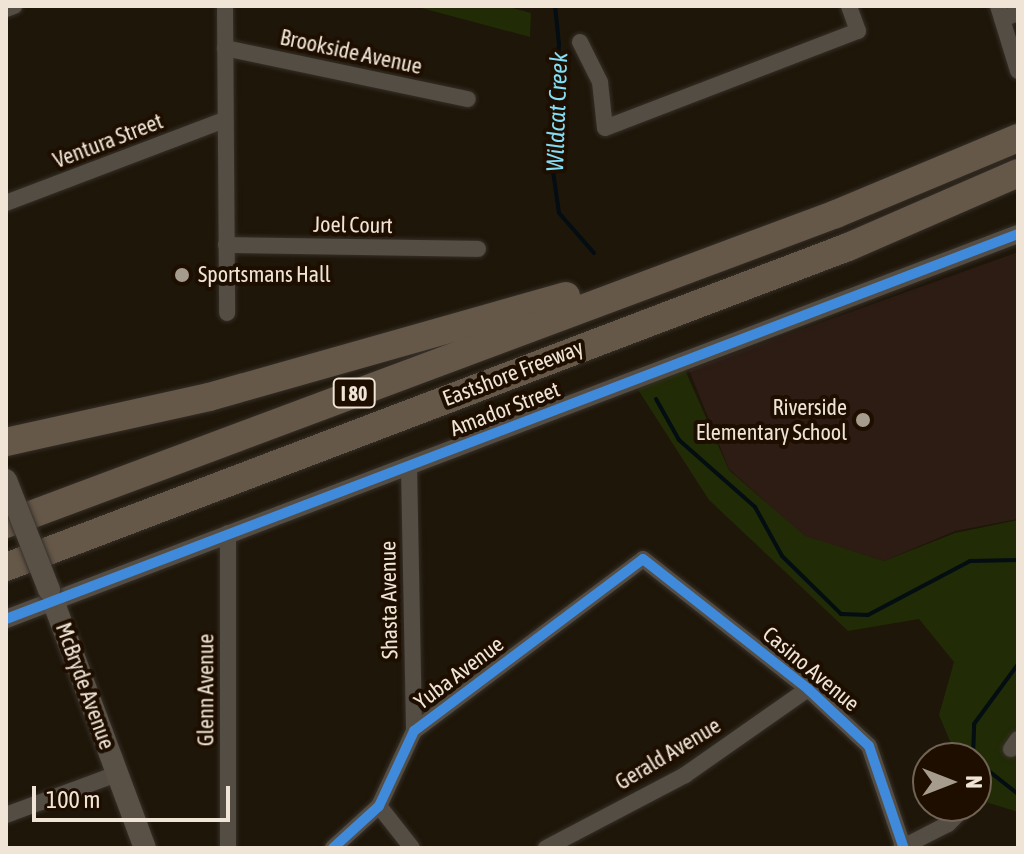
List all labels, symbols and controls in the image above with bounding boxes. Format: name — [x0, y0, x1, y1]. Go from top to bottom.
street label: Brookside Avenue — [278, 24, 424, 80]
water label: Wildcat Creek — [541, 52, 573, 172]
street label: Ventura Street — [49, 108, 167, 174]
street label: Joel Court — [313, 211, 393, 239]
place label: Sportsmans Hall — [198, 262, 331, 288]
marker: Sportsmans Hall — [173, 266, 191, 284]
street label: Eastshore Freeway — [439, 334, 587, 412]
street label: Amador Street — [446, 376, 564, 442]
road number: I 80 — [332, 377, 376, 409]
place label: Riverside Elementary School — [696, 394, 847, 446]
marker: Riverside Elementary School — [854, 411, 872, 429]
street label: Shasta Avenue — [375, 541, 403, 659]
street label: McBryde Avenue — [50, 619, 120, 753]
street label: Casino Avenue — [757, 621, 865, 717]
street label: Yuba Avenue — [409, 631, 509, 715]
street label: Glenn Avenue — [193, 634, 219, 746]
street label: Gerald Avenue — [611, 712, 725, 796]
north arrow — [912, 742, 992, 822]
scale bar — [36, 770, 234, 820]
text: N — [961, 776, 987, 788]
text: 100 m — [46, 786, 100, 813]

